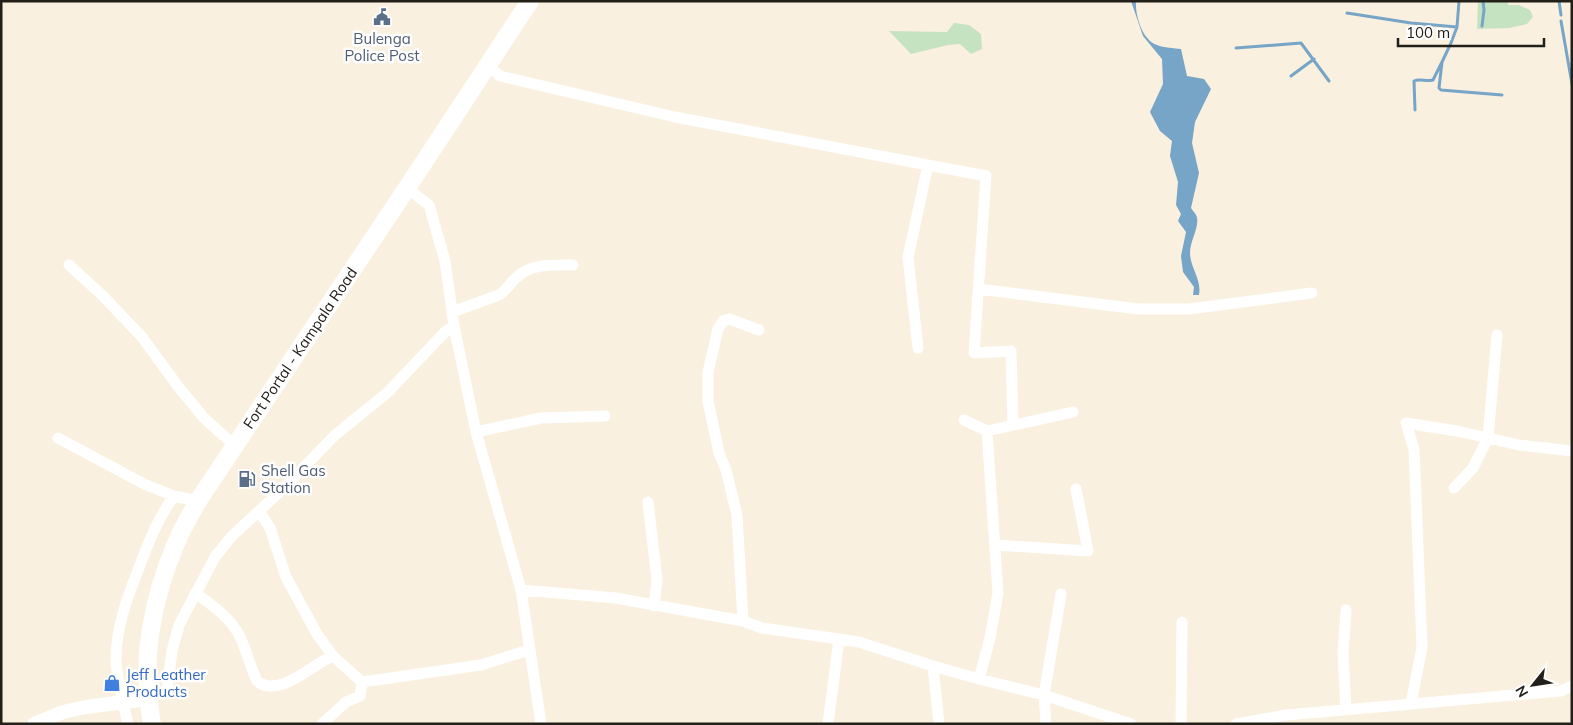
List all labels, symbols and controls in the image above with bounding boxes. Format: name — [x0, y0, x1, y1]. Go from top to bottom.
public building icon: Bulenga Police Post — [372, 7, 392, 27]
scale bar — [1398, 15, 1544, 47]
text: 100 m — [1406, 23, 1450, 42]
place label: Bulenga Police Post — [344, 29, 420, 65]
street label: Fort Portal - Kampala Road — [239, 264, 361, 432]
place label: Shell Gas Station — [261, 461, 326, 497]
fuel station icon: Shell Gas Station — [237, 469, 257, 489]
north arrow — [1508, 660, 1558, 710]
place label: Jeff Leather Products — [126, 665, 206, 701]
shop icon: Jeff Leather Products — [102, 673, 122, 693]
text: N — [1511, 682, 1532, 701]

